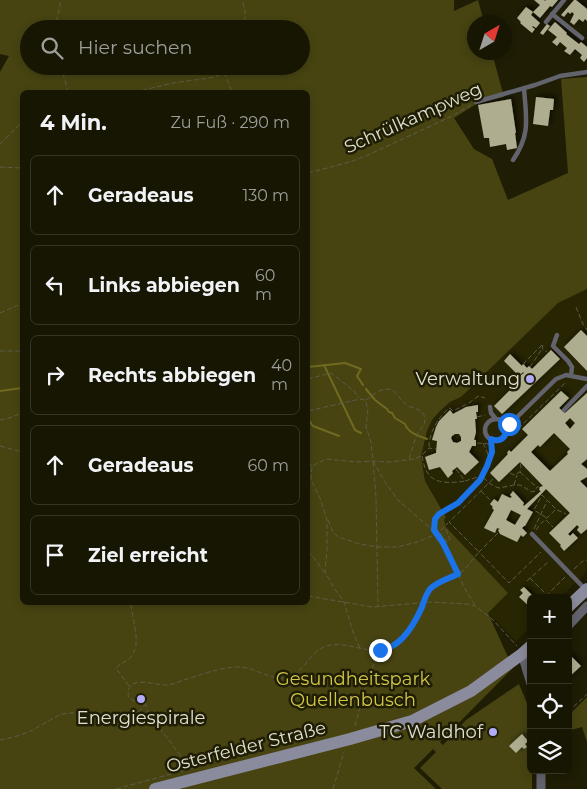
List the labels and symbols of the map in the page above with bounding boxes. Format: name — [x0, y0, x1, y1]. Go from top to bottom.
north arrow — [467, 15, 512, 60]
street label: Schrülkampweg — [341, 78, 485, 158]
place label: Verwaltung — [415, 368, 520, 390]
marker: Verwaltung — [524, 373, 536, 385]
route start — [498, 413, 521, 436]
route end — [369, 639, 392, 662]
park label: Gesundheitspark Quellenbusch — [276, 668, 430, 711]
marker: Energiespirale — [135, 693, 147, 705]
place label: Energiespirale — [77, 707, 206, 729]
street label: Osterfelder Straße — [164, 716, 328, 778]
place label: TC Waldhof — [379, 721, 484, 743]
marker: TC Waldhof — [487, 726, 499, 738]

